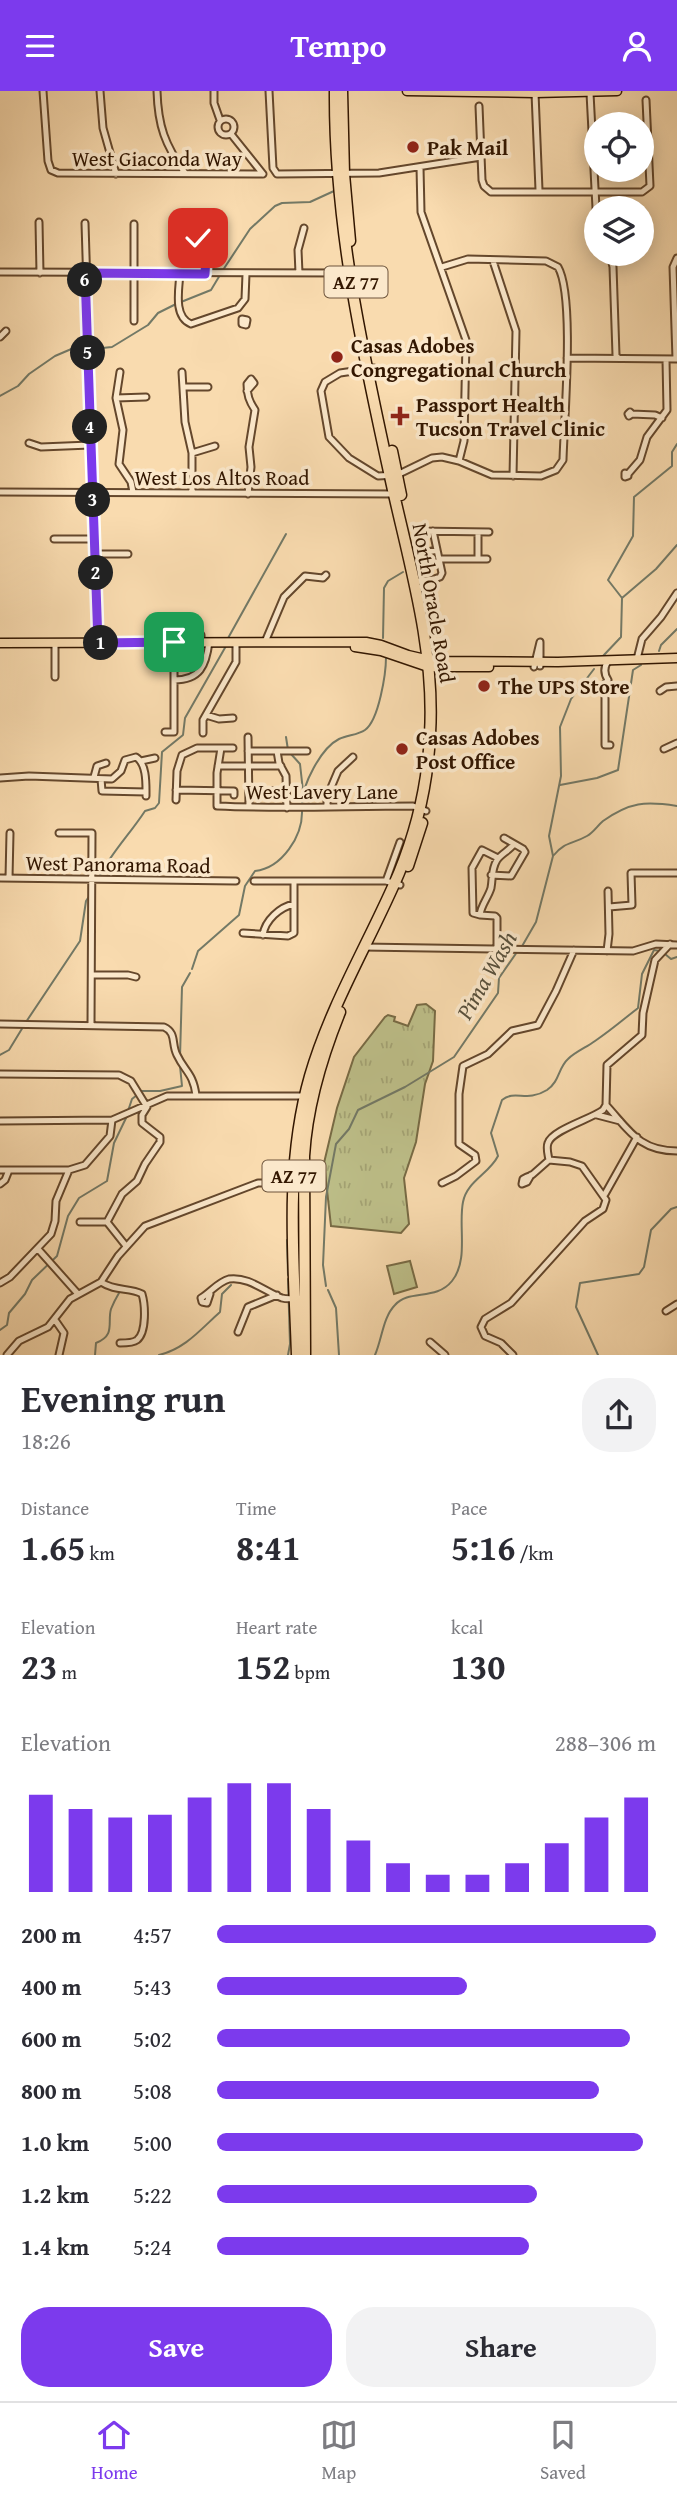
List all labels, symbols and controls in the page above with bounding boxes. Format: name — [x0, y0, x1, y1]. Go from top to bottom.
text: Tempo — [291, 22, 387, 69]
icon: menu — [21, 27, 59, 65]
icon: person — [618, 27, 656, 65]
map controls — [584, 112, 654, 266]
button: locate — [584, 112, 654, 182]
place label: Pak Mail — [427, 132, 509, 163]
marker: Pak Mail — [405, 139, 421, 155]
street label: West Giaconda Way — [72, 143, 243, 174]
button: layers — [584, 196, 654, 266]
pin — [168, 208, 228, 268]
icon: check — [179, 219, 217, 257]
pin: 6 — [68, 263, 102, 297]
text: 6 — [80, 265, 89, 293]
road number: AZ 77 — [324, 267, 388, 297]
place label: Casas Adobes Congregational Church — [351, 330, 567, 385]
pin: 5 — [70, 335, 106, 371]
text: 5 — [83, 338, 92, 366]
marker: Casas Adobes Congregational Church — [329, 349, 345, 365]
place label: Passport Health Tucson Travel Clinic — [416, 389, 605, 444]
marker: Passport Health Tucson Travel Clinic — [390, 406, 410, 426]
pin: 4 — [72, 409, 108, 445]
text: 4 — [85, 412, 94, 440]
street label: West Los Altos Road — [135, 462, 310, 493]
pin: 3 — [76, 483, 110, 517]
text: 3 — [88, 485, 97, 513]
street label: North Oracle Road — [405, 521, 463, 686]
pin: 2 — [78, 555, 114, 591]
text: 2 — [91, 558, 100, 586]
pin — [144, 612, 204, 672]
icon: arrive — [155, 623, 193, 661]
pin: 1 — [84, 625, 119, 661]
text: 1 — [96, 628, 105, 656]
place label: The UPS Store — [498, 671, 630, 702]
marker: The UPS Store — [476, 678, 492, 694]
place label: Casas Adobes Post Office — [416, 722, 540, 777]
marker: Casas Adobes Post Office — [394, 741, 410, 757]
street label: West Lavery Lane — [246, 776, 398, 807]
street label: West Panorama Road — [25, 847, 212, 881]
water label: Pima Wash — [447, 924, 525, 1026]
road number: AZ 77 — [262, 1161, 326, 1191]
text: Evening run — [21, 1370, 225, 1426]
button: share — [582, 1378, 656, 1452]
text: 18:26 — [21, 1424, 71, 1457]
text: Distance — [21, 1494, 89, 1522]
text: Time — [236, 1494, 276, 1522]
text: Pace — [451, 1494, 488, 1522]
text: 1.65 — [21, 1522, 85, 1573]
text: 8:41 — [236, 1522, 300, 1573]
text: 5:16 — [451, 1522, 515, 1573]
text: km — [85, 1539, 115, 1567]
text: /km — [515, 1539, 554, 1567]
text: Elevation — [21, 1613, 95, 1641]
text: Heart rate — [236, 1613, 317, 1641]
text: kcal — [451, 1613, 483, 1641]
text: 23 — [21, 1641, 57, 1692]
text: 152 — [236, 1641, 290, 1692]
text: 130 — [451, 1641, 505, 1692]
text: m — [57, 1658, 77, 1686]
text: bpm — [290, 1658, 330, 1686]
text: Elevation — [21, 1726, 111, 1759]
text: 288–306 m — [555, 1726, 656, 1759]
text: 200 m — [21, 1918, 82, 1951]
text: 4:57 — [133, 1918, 172, 1951]
text: 400 m — [21, 1970, 82, 2003]
text: 5:43 — [133, 1970, 172, 2003]
text: 600 m — [21, 2022, 82, 2055]
text: 5:02 — [133, 2022, 172, 2055]
text: 800 m — [21, 2074, 82, 2107]
text: 5:08 — [133, 2074, 172, 2107]
text: 1.0 km — [21, 2126, 89, 2159]
text: 5:00 — [133, 2126, 172, 2159]
text: 1.2 km — [21, 2178, 89, 2211]
text: 5:22 — [133, 2178, 172, 2211]
text: 1.4 km — [21, 2230, 89, 2263]
text: 5:24 — [133, 2230, 172, 2263]
button: Save — [21, 2307, 332, 2387]
button: Share — [346, 2307, 656, 2387]
tab: Home — [91, 2416, 138, 2486]
tab: Map — [320, 2416, 358, 2486]
tab: Saved — [540, 2416, 586, 2486]

